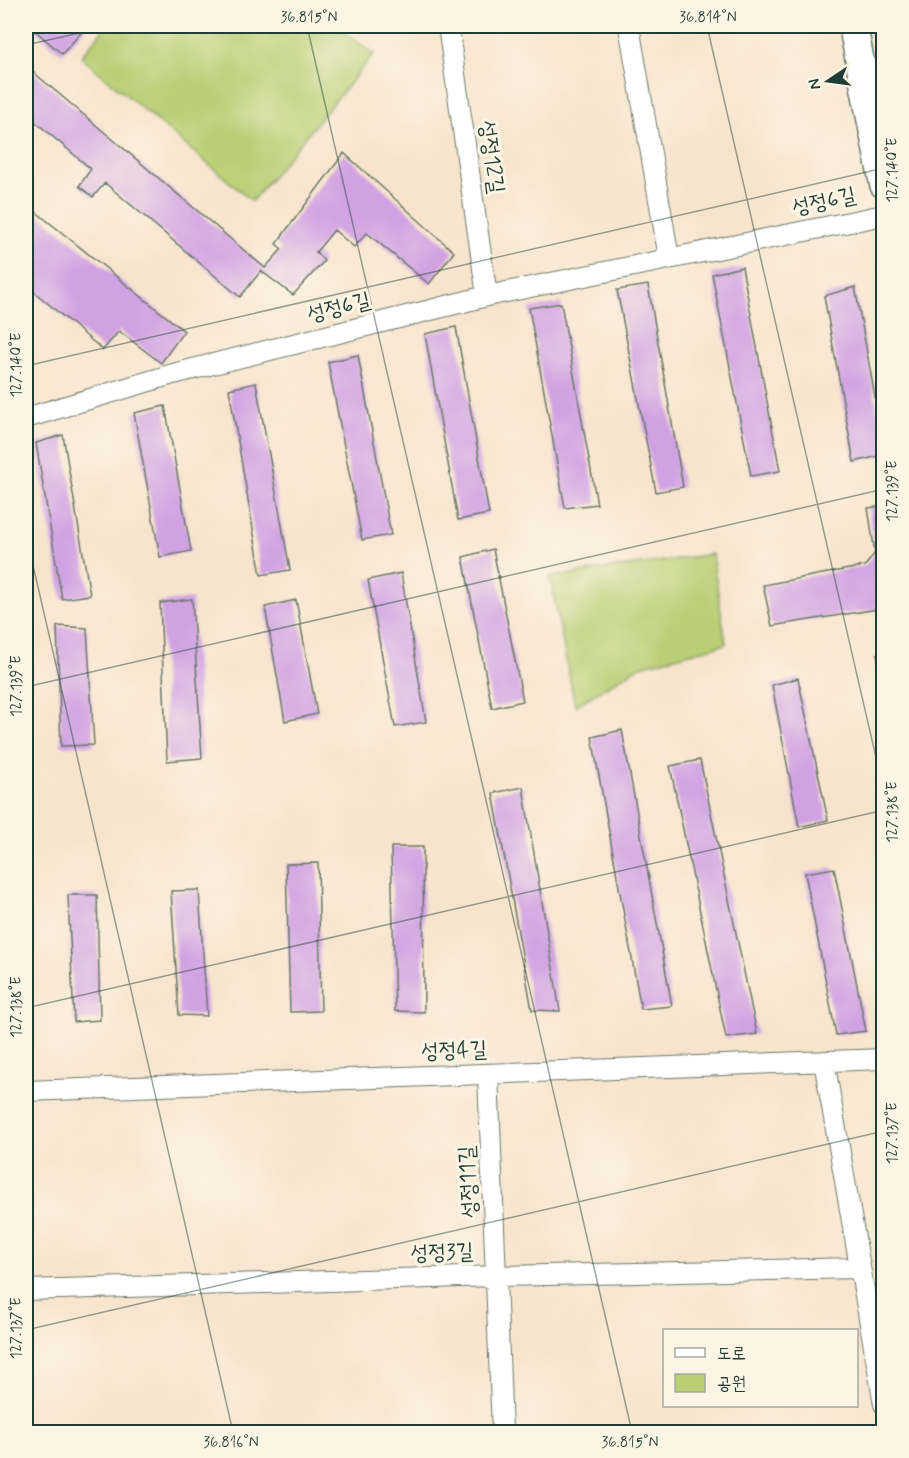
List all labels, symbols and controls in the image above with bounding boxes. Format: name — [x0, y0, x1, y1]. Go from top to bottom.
text: 36.815°N — [281, 8, 337, 28]
text: 36.814°N — [679, 8, 737, 28]
north arrow — [798, 51, 858, 111]
text: N — [803, 76, 826, 92]
street label: 성정12길 — [472, 119, 510, 196]
text: 127.140°E — [883, 137, 903, 203]
street label: 성정6길 — [790, 182, 859, 222]
street label: 성정6길 — [304, 287, 374, 329]
text: 127.140°E — [7, 332, 27, 398]
text: 127.139°E — [883, 460, 903, 522]
text: 127.139°E — [7, 655, 27, 717]
text: 127.138°E — [883, 781, 903, 843]
text: 127.138°E — [7, 976, 27, 1038]
street label: 성정4길 — [421, 1036, 488, 1066]
text: 127.137°E — [883, 1102, 903, 1164]
street label: 성정11길 — [453, 1145, 485, 1219]
street label: 성정3길 — [410, 1238, 474, 1268]
text: 127.137°E — [7, 1297, 27, 1359]
legend — [663, 1329, 858, 1407]
text: 도로 — [717, 1342, 746, 1366]
text: 공원 — [717, 1372, 746, 1396]
text: 36.816°N — [203, 1433, 259, 1453]
text: 36.815°N — [602, 1433, 658, 1453]

